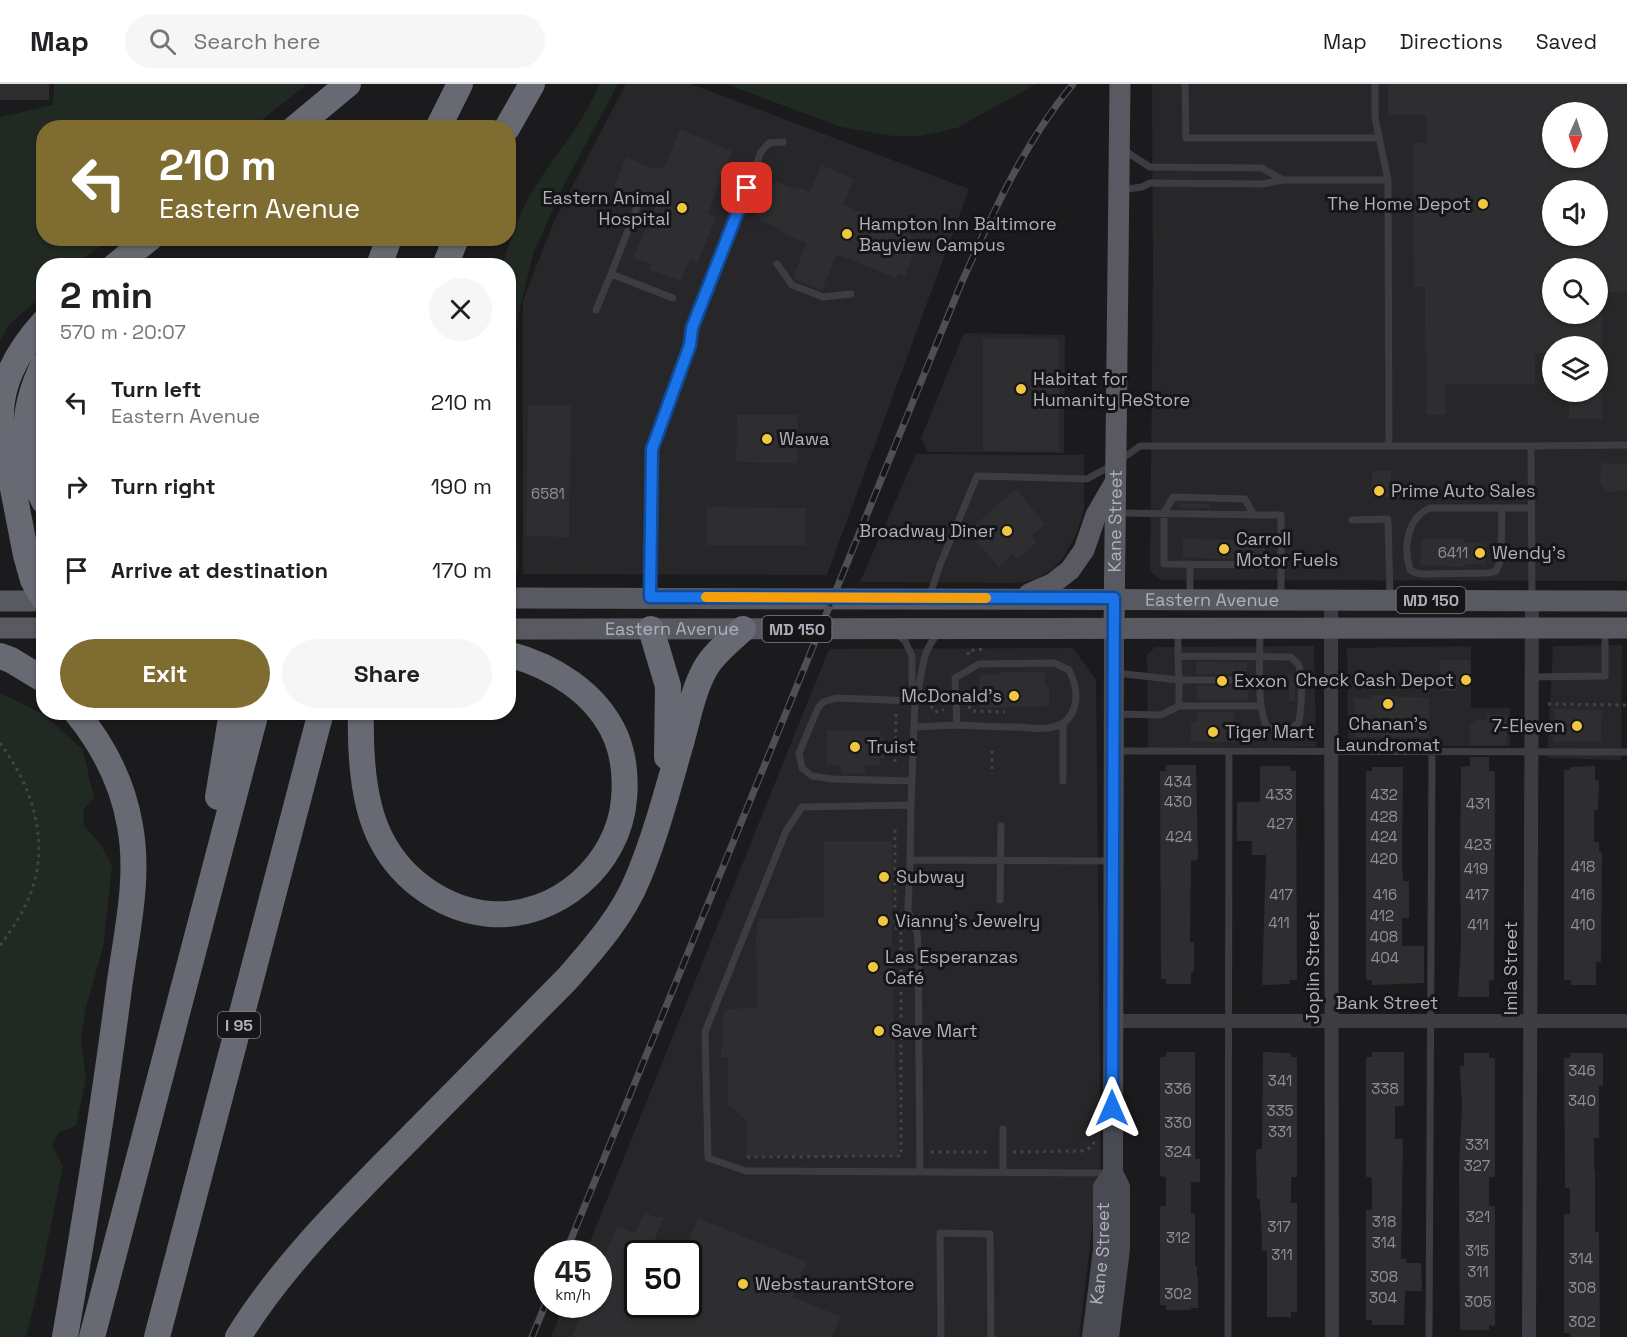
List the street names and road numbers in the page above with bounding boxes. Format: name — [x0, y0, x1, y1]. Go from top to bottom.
street label: Kane Street — [1103, 470, 1127, 572]
road number: MD 150 — [1396, 587, 1466, 613]
street label: Eastern Avenue — [1145, 588, 1279, 611]
road number: MD 150 — [762, 616, 832, 642]
street label: Eastern Avenue — [605, 617, 739, 640]
street label: Joplin Street — [1301, 912, 1324, 1024]
street label: Imla Street — [1499, 921, 1522, 1015]
street label: Bank Street — [1336, 991, 1438, 1014]
road number: I 95 — [218, 1012, 260, 1038]
street label: Kane Street — [1084, 1202, 1114, 1306]

